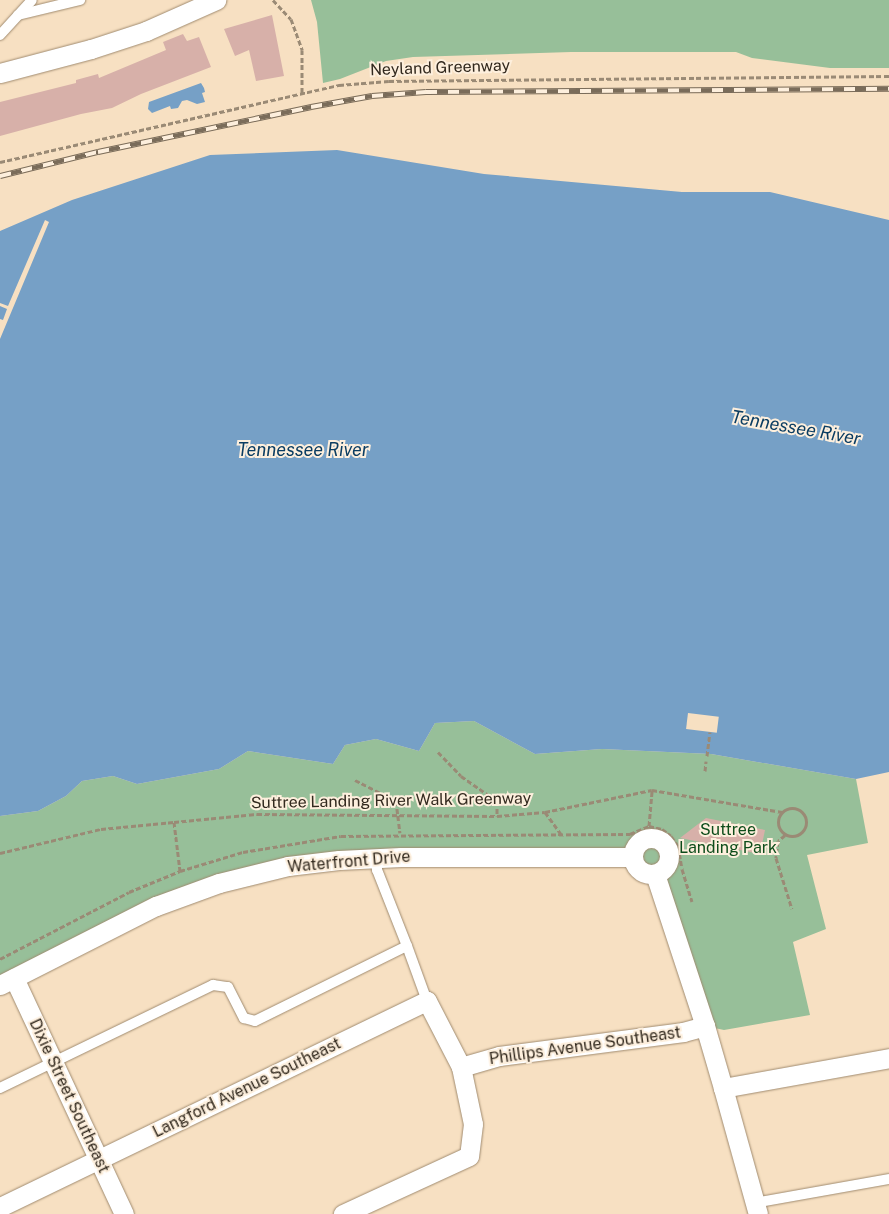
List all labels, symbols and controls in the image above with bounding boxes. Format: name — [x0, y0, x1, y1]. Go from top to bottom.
street label: Neyland Greenway — [370, 56, 510, 80]
water label: Tennessee River — [730, 406, 862, 450]
water label: Tennessee River — [237, 439, 369, 461]
street label: Suttree Landing River Walk Greenway — [250, 789, 532, 813]
park label: Suttree Landing Park — [679, 820, 777, 858]
street label: Waterfront Drive — [287, 847, 411, 877]
street label: Dixie Street Southeast — [25, 1016, 113, 1176]
street label: Phillips Avenue Southeast — [488, 1023, 682, 1069]
street label: Langford Avenue Southeast — [150, 1034, 344, 1142]

